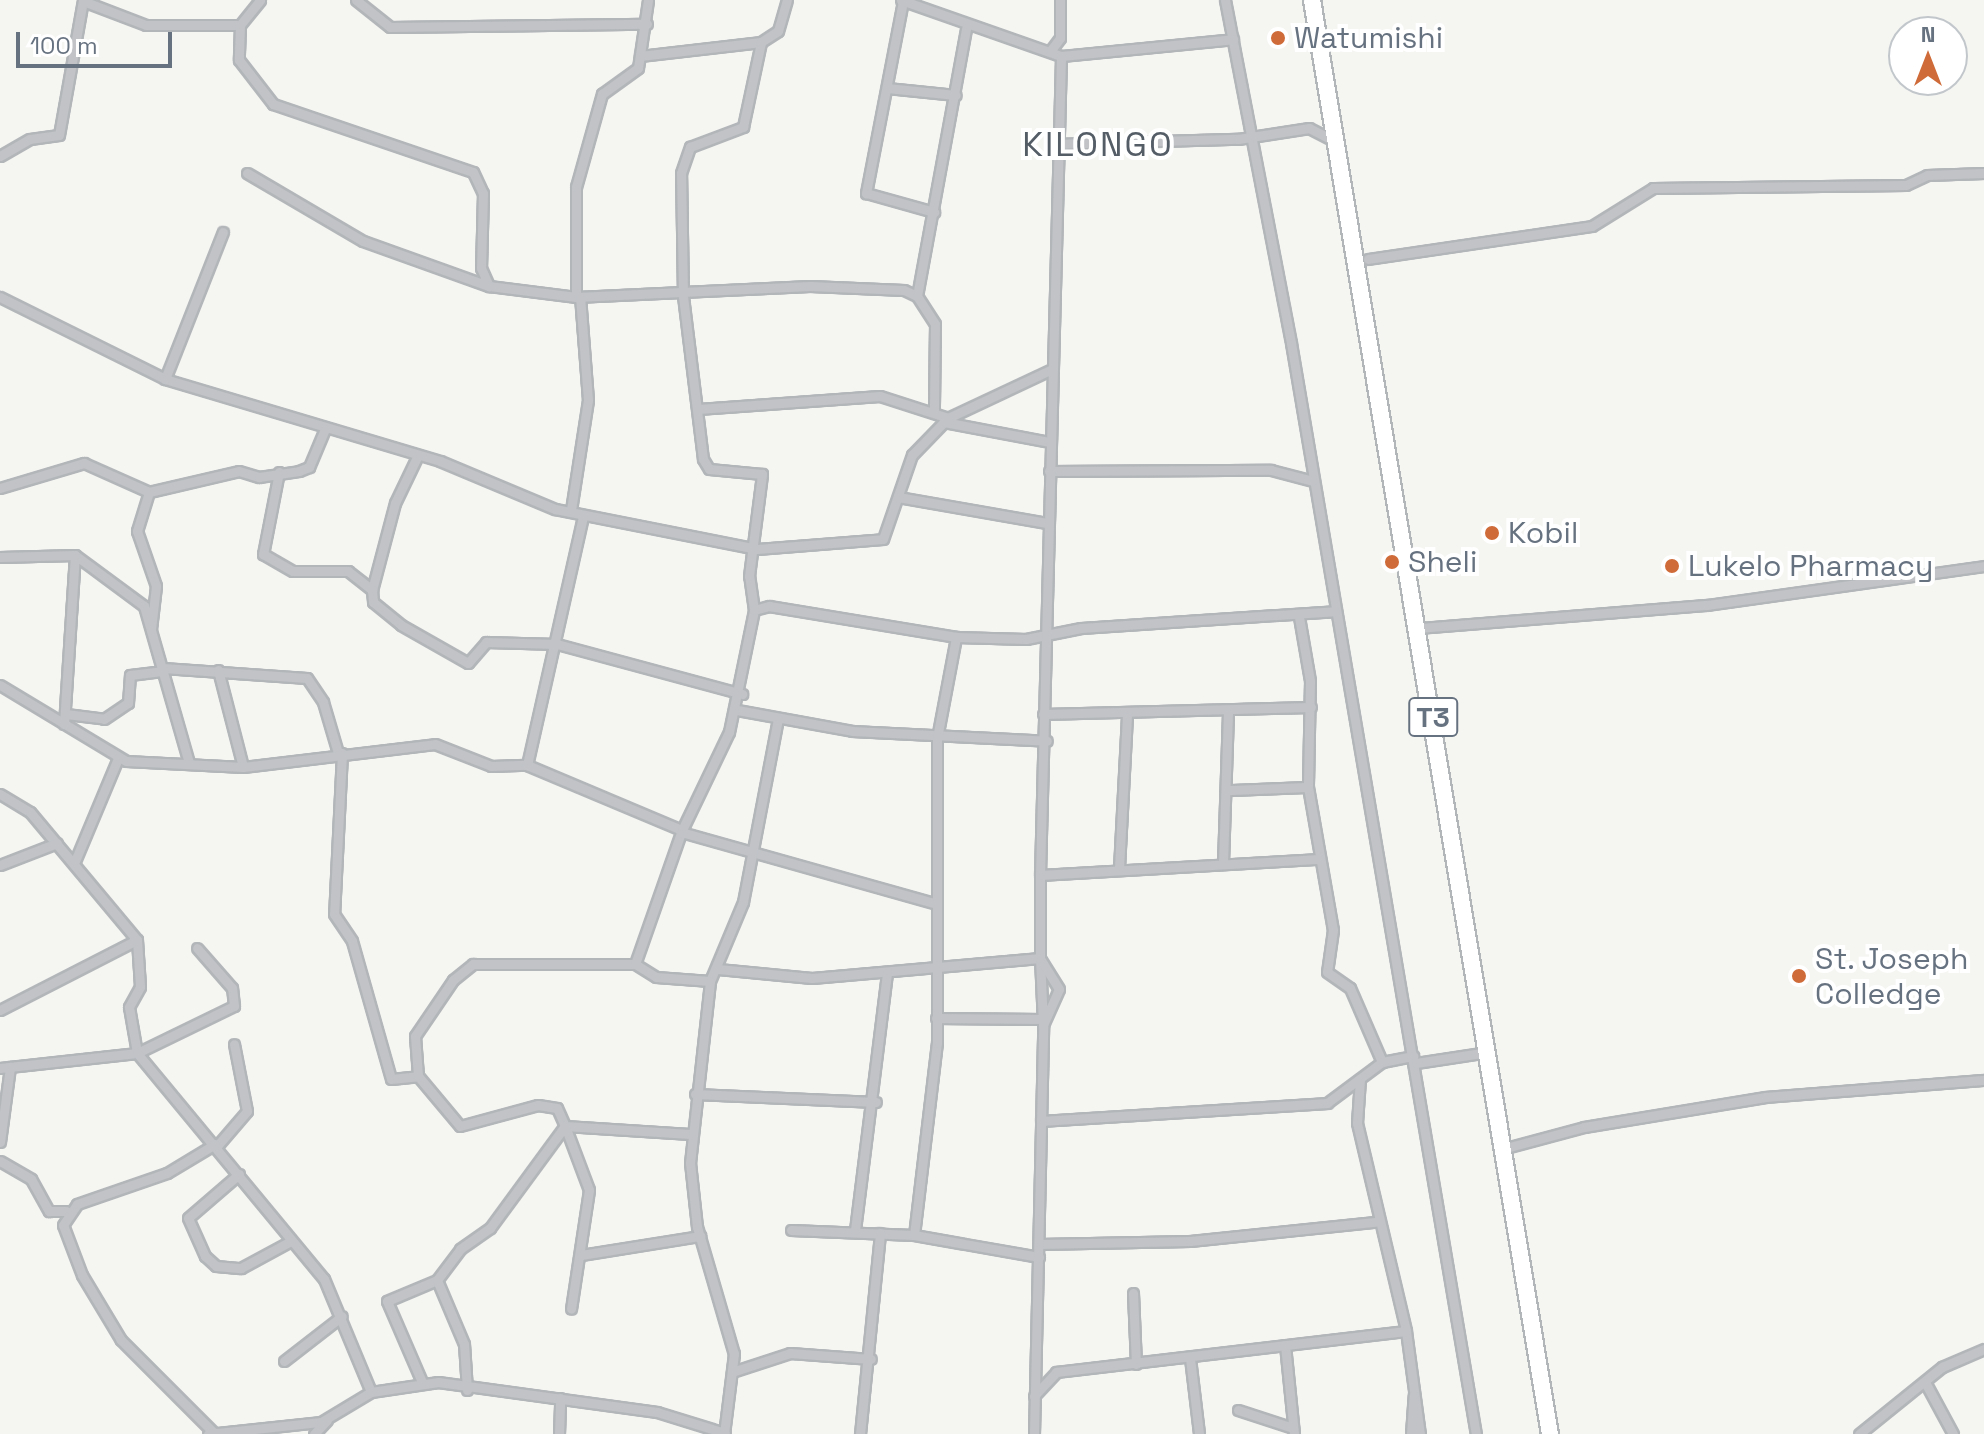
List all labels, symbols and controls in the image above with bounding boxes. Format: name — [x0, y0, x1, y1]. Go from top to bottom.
scale bar — [20, 16, 176, 66]
north arrow — [1888, 16, 1968, 96]
place label: Watumishi — [1294, 20, 1443, 56]
text: N — [1921, 20, 1935, 48]
marker: Watumishi — [1269, 29, 1287, 47]
text: 100 m — [30, 30, 98, 61]
district label: KILONGO — [1022, 125, 1174, 165]
place label: Kobil — [1508, 515, 1578, 551]
marker: Kobil — [1483, 524, 1501, 542]
place label: Sheli — [1408, 544, 1477, 580]
place label: Lukelo Pharmacy — [1688, 548, 1933, 584]
marker: Sheli — [1383, 553, 1401, 571]
marker: Lukelo Pharmacy — [1663, 557, 1681, 575]
road number: T3 — [1407, 693, 1459, 741]
place label: St. Joseph Colledge — [1815, 941, 1969, 1012]
marker: St. Joseph Colledge — [1790, 967, 1808, 985]

